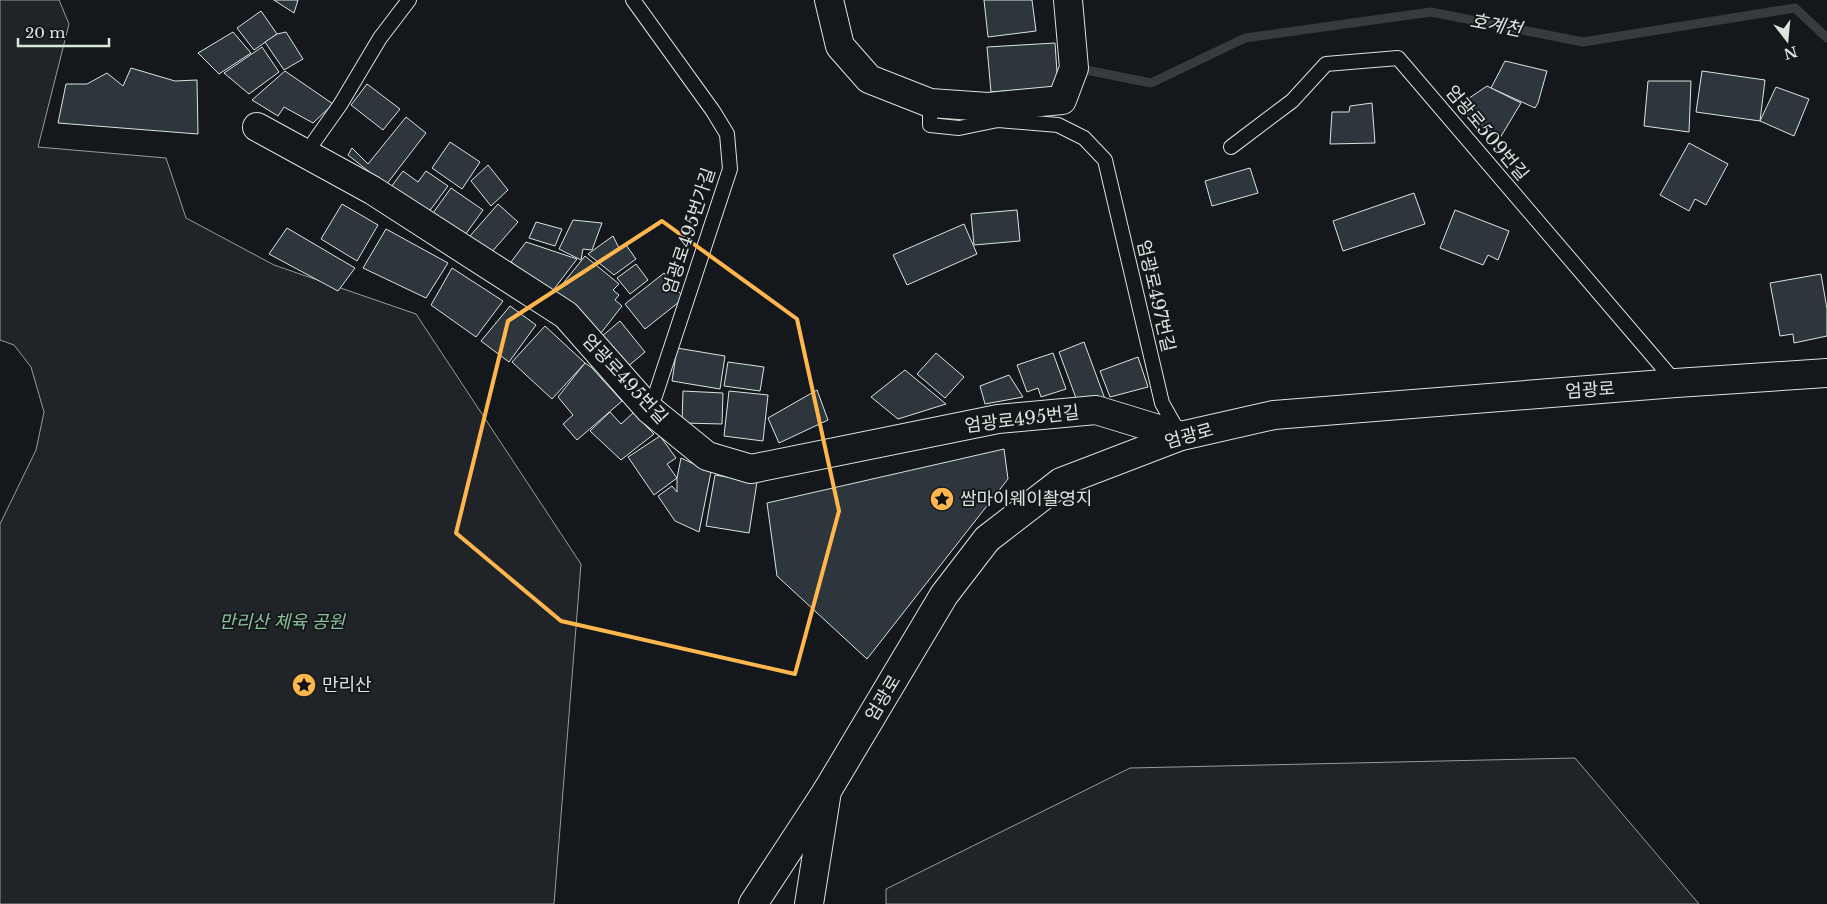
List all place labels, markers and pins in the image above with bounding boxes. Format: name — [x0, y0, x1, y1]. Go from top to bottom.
place icon: 쌈마이웨이촬영지 — [929, 486, 955, 512]
place label: 쌈마이웨이촬영지 — [960, 488, 1092, 510]
place icon: 만리산 — [291, 672, 317, 698]
place label: 만리산 — [322, 674, 372, 696]

